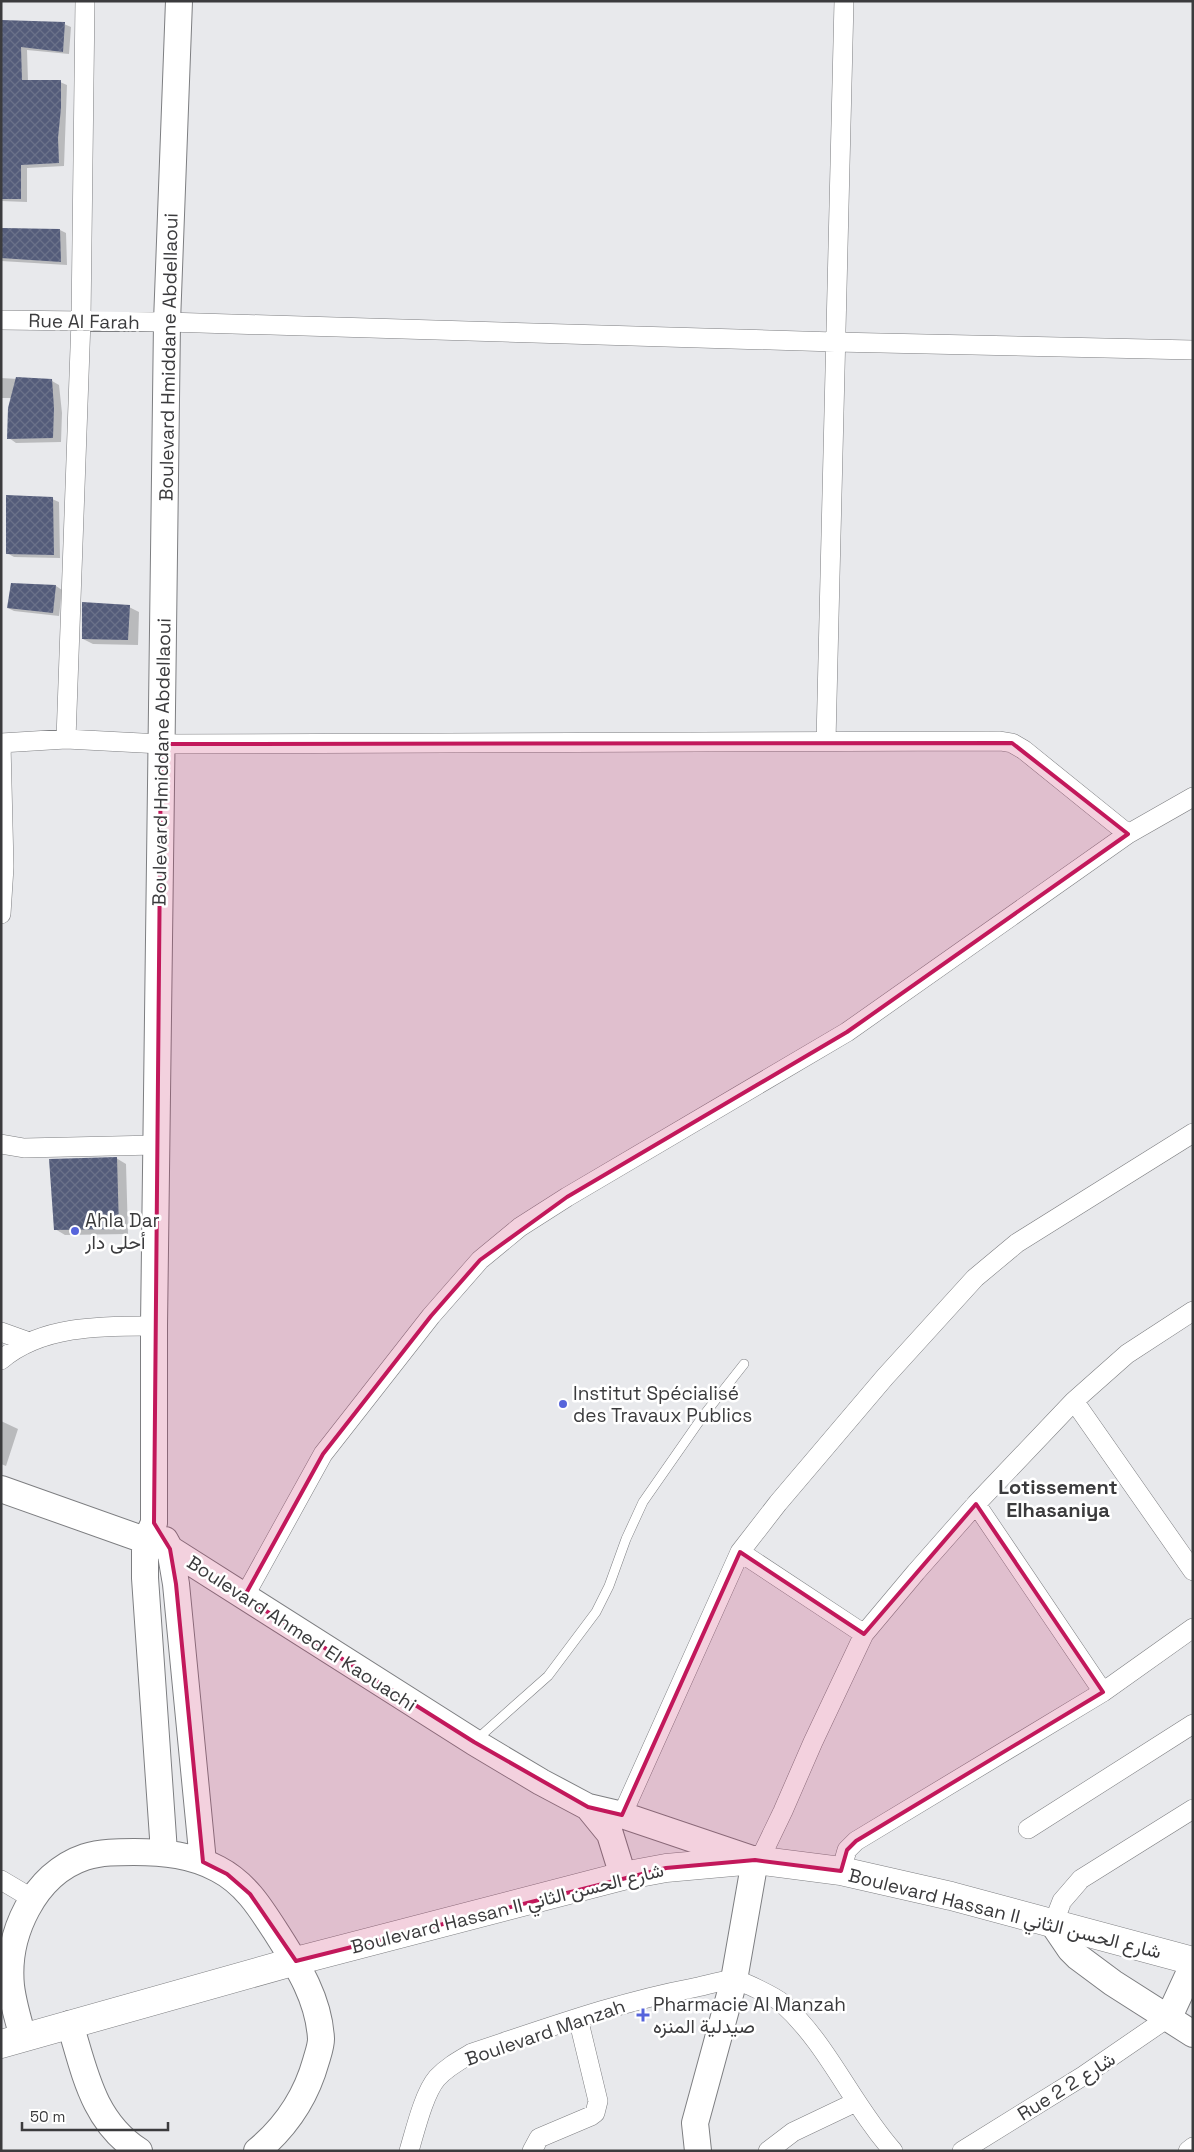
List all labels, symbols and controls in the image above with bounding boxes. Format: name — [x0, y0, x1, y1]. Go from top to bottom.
street label: Boulevard Hmiddane Abdellaoui — [153, 213, 184, 501]
street label: Rue Al Farah — [28, 308, 140, 335]
street label: Boulevard Hmiddane Abdellaoui — [146, 618, 177, 906]
place label: Ahla Dar أحلى دار — [84, 1208, 160, 1255]
marker: Ahla Dar أحلى دار — [69, 1225, 81, 1237]
place label: Institut Spécialisé des Travaux Publics — [573, 1381, 752, 1428]
marker: Institut Spécialisé des Travaux Publics — [557, 1398, 569, 1410]
district label: Lotissement Elhasaniya — [998, 1474, 1118, 1523]
street label: Boulevard Ahmed El Kaouachi — [182, 1550, 421, 1717]
street label: Boulevard Hassan II شارع الحسن الثاني — [348, 1857, 667, 1962]
street label: Boulevard Hassan II شارع الحسن الثاني — [845, 1862, 1164, 1967]
place label: Pharmacie Al Manzah صيدلية المنزه — [653, 1992, 846, 2039]
street label: Boulevard Manzah — [462, 1993, 629, 2072]
marker: Pharmacie Al Manzah صيدلية المنزه — [637, 2009, 649, 2021]
street label: Rue 2 شارع 2 — [1013, 2046, 1120, 2126]
scale bar — [22, 2100, 169, 2132]
text: 50 m — [30, 2107, 65, 2126]

